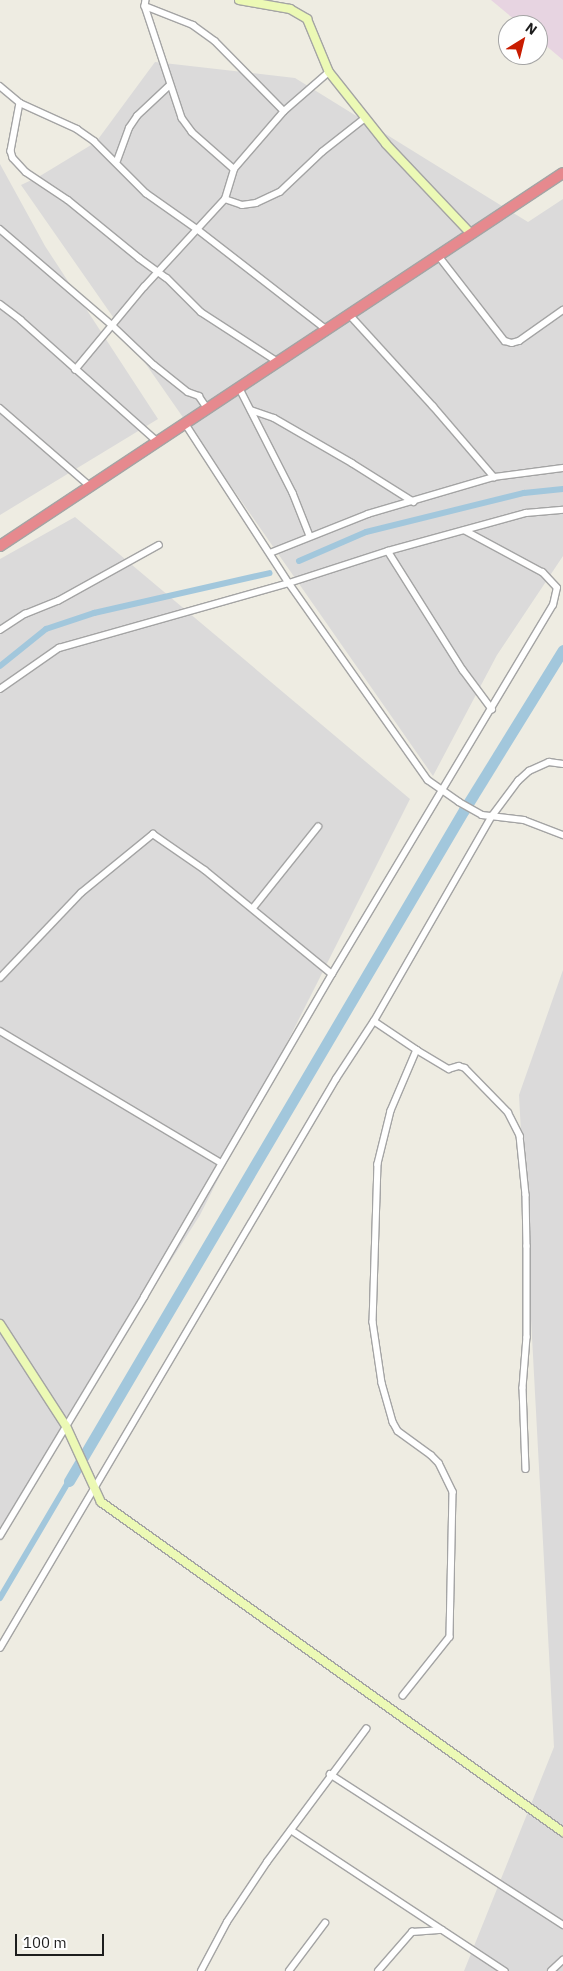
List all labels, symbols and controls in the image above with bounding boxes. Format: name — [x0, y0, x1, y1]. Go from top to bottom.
north arrow — [498, 15, 548, 65]
text: N — [522, 18, 541, 39]
scale bar — [18, 1924, 106, 1956]
text: 100 m — [23, 1933, 67, 1952]

